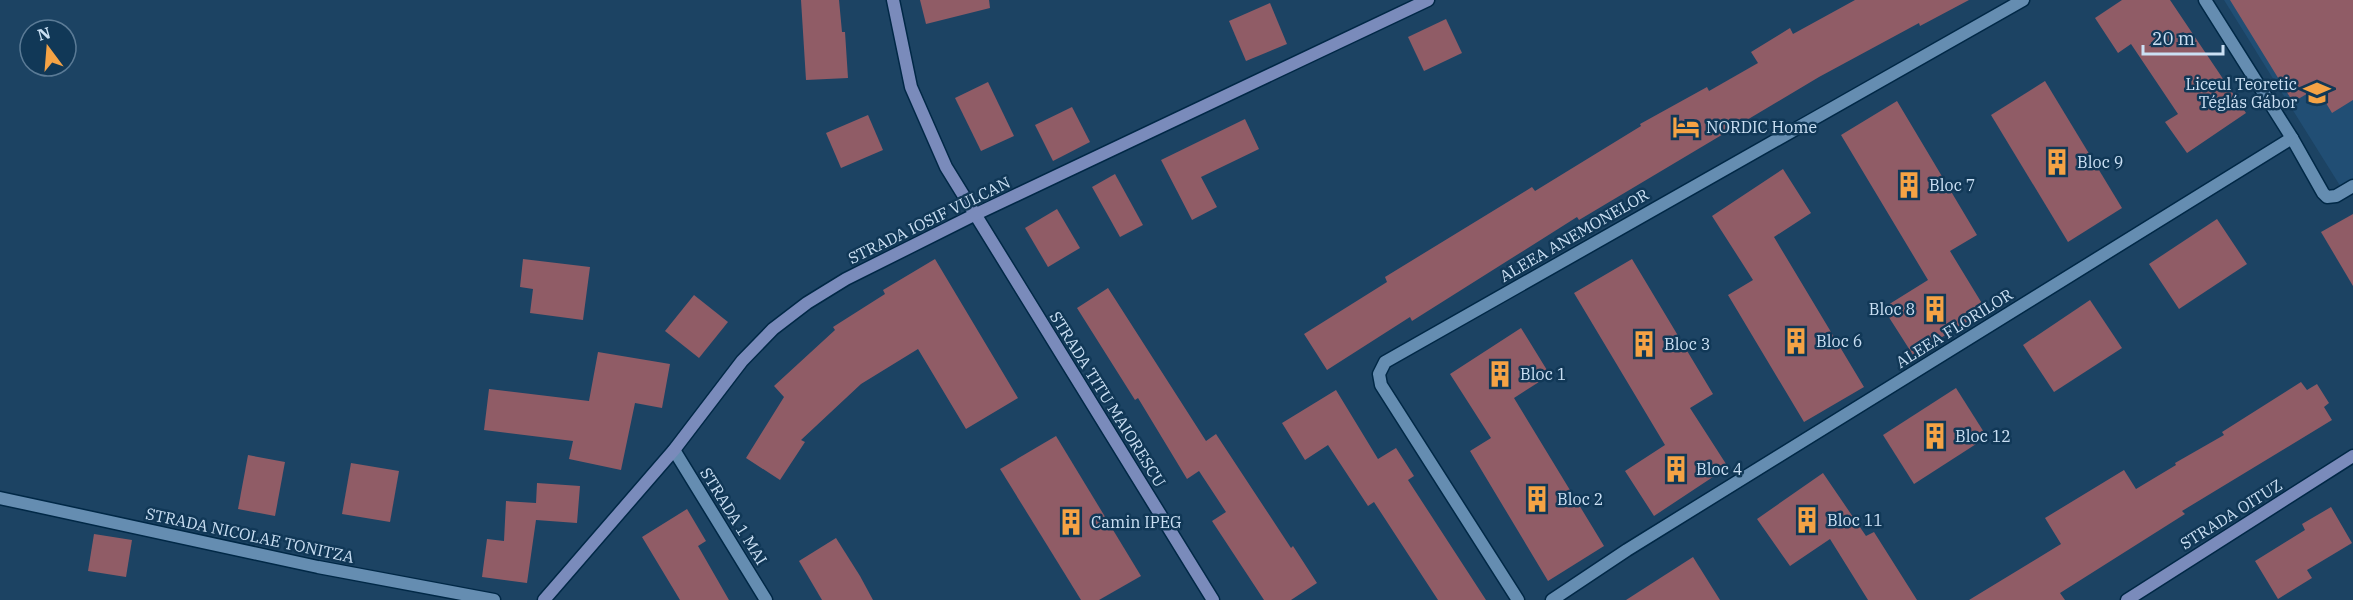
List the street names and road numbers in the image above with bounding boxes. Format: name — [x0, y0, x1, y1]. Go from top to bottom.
street label: STRADA IOSIF VULCAN — [845, 172, 1013, 268]
street label: ALEEA ANEMONELOR — [1496, 184, 1652, 286]
street label: ALEEA FLORILOR — [1892, 284, 2016, 372]
street label: STRADA TITU MAIORESCU — [1046, 307, 1171, 491]
street label: STRADA 1 MAI — [696, 464, 772, 568]
street label: STRADA OITUZ — [2176, 475, 2286, 553]
street label: STRADA NICOLAE TONITZA — [144, 503, 356, 567]

